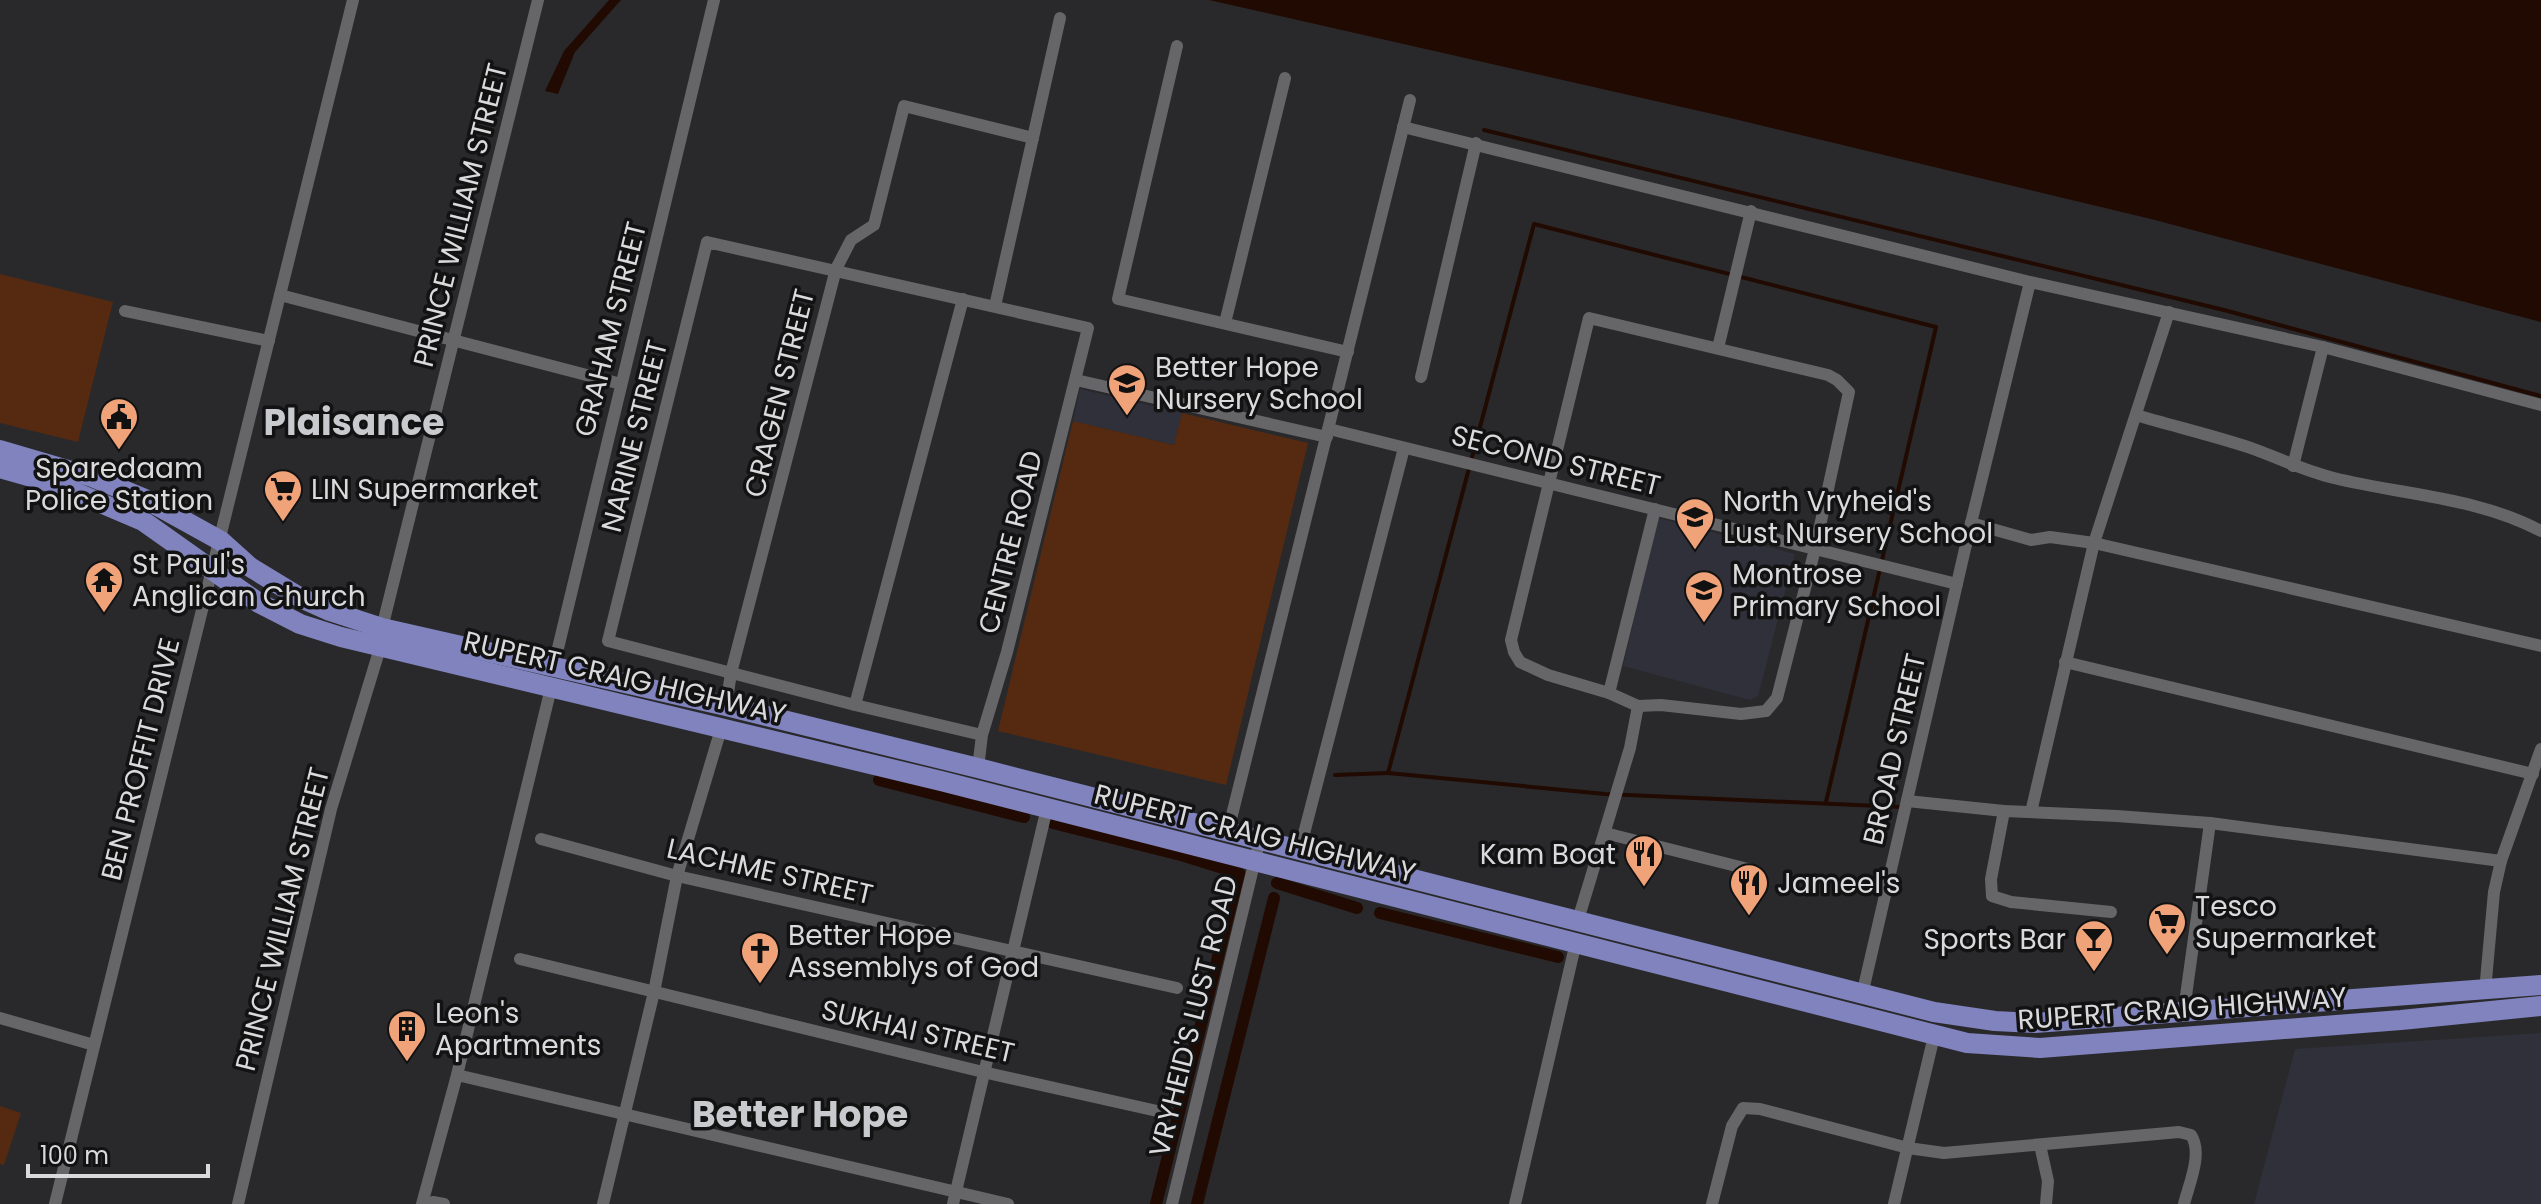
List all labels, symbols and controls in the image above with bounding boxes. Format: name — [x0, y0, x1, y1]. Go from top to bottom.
street label: PRINCE WILLIAM STREET — [404, 59, 517, 371]
street label: GRAHAM STREET — [565, 218, 656, 441]
street label: CRAGEN STREET — [735, 285, 824, 501]
street label: NARINE STREET — [592, 336, 677, 536]
place label: Better Hope Nursery School — [1155, 348, 1363, 419]
school or university icon: Better Hope Nursery School — [1106, 362, 1148, 417]
public building icon: Sparedaam Police Station — [98, 396, 140, 451]
district label: Plaisance — [264, 397, 444, 448]
street label: SECOND STREET — [1447, 416, 1664, 505]
street label: CENTRE ROAD — [969, 446, 1052, 638]
place label: Sparedaam Police Station — [25, 449, 213, 520]
supermarket icon: LIN Supermarket — [262, 468, 304, 523]
place label: LIN Supermarket — [311, 470, 538, 509]
place label: North Vryheid's Lust Nursery School — [1723, 482, 1993, 553]
school or university icon: North Vryheid's Lust Nursery School — [1674, 496, 1716, 551]
place label: St Paul's Anglican Church — [132, 545, 366, 616]
place label: Montrose Primary School — [1732, 555, 1941, 626]
temple icon: St Paul's Anglican Church — [83, 559, 125, 614]
school or university icon: Montrose Primary School — [1683, 569, 1725, 624]
street label: RUPERT CRAIG HIGHWAY — [460, 621, 790, 734]
street label: BEN PROFFIT DRIVE — [91, 634, 189, 884]
street label: BROAD STREET — [1854, 650, 1935, 848]
street label: PRINCE WILLIAM STREET — [226, 763, 339, 1075]
street label: RUPERT CRAIG HIGHWAY — [1090, 775, 1420, 892]
street label: LACHME STREET — [663, 829, 877, 914]
restaurant icon: Kam Boat — [1623, 833, 1665, 888]
place label: Kam Boat — [1480, 835, 1616, 874]
restaurant icon: Jameel's — [1728, 862, 1770, 917]
place label: Jameel's — [1777, 864, 1900, 903]
street label: VRYHEID'S LUST ROAD — [1140, 871, 1247, 1161]
place label: Tesco Supermarket — [2195, 887, 2376, 958]
supermarket icon: Tesco Supermarket — [2146, 901, 2188, 956]
place label: Better Hope Assemblys of God — [788, 916, 1039, 987]
bar icon: Sports Bar — [2073, 918, 2115, 973]
place label: Sports Bar — [1923, 920, 2066, 959]
church icon: Better Hope Assemblys of God — [739, 930, 781, 985]
street label: RUPERT CRAIG HIGHWAY — [2016, 978, 2348, 1039]
street label: SUKHAI STREET — [817, 990, 1018, 1073]
place label: Leon's Apartments — [435, 994, 601, 1065]
building icon: Leon's Apartments — [386, 1008, 428, 1063]
district label: Better Hope — [692, 1089, 908, 1140]
scale bar — [28, 1128, 208, 1178]
text: 100 m — [40, 1139, 109, 1172]

